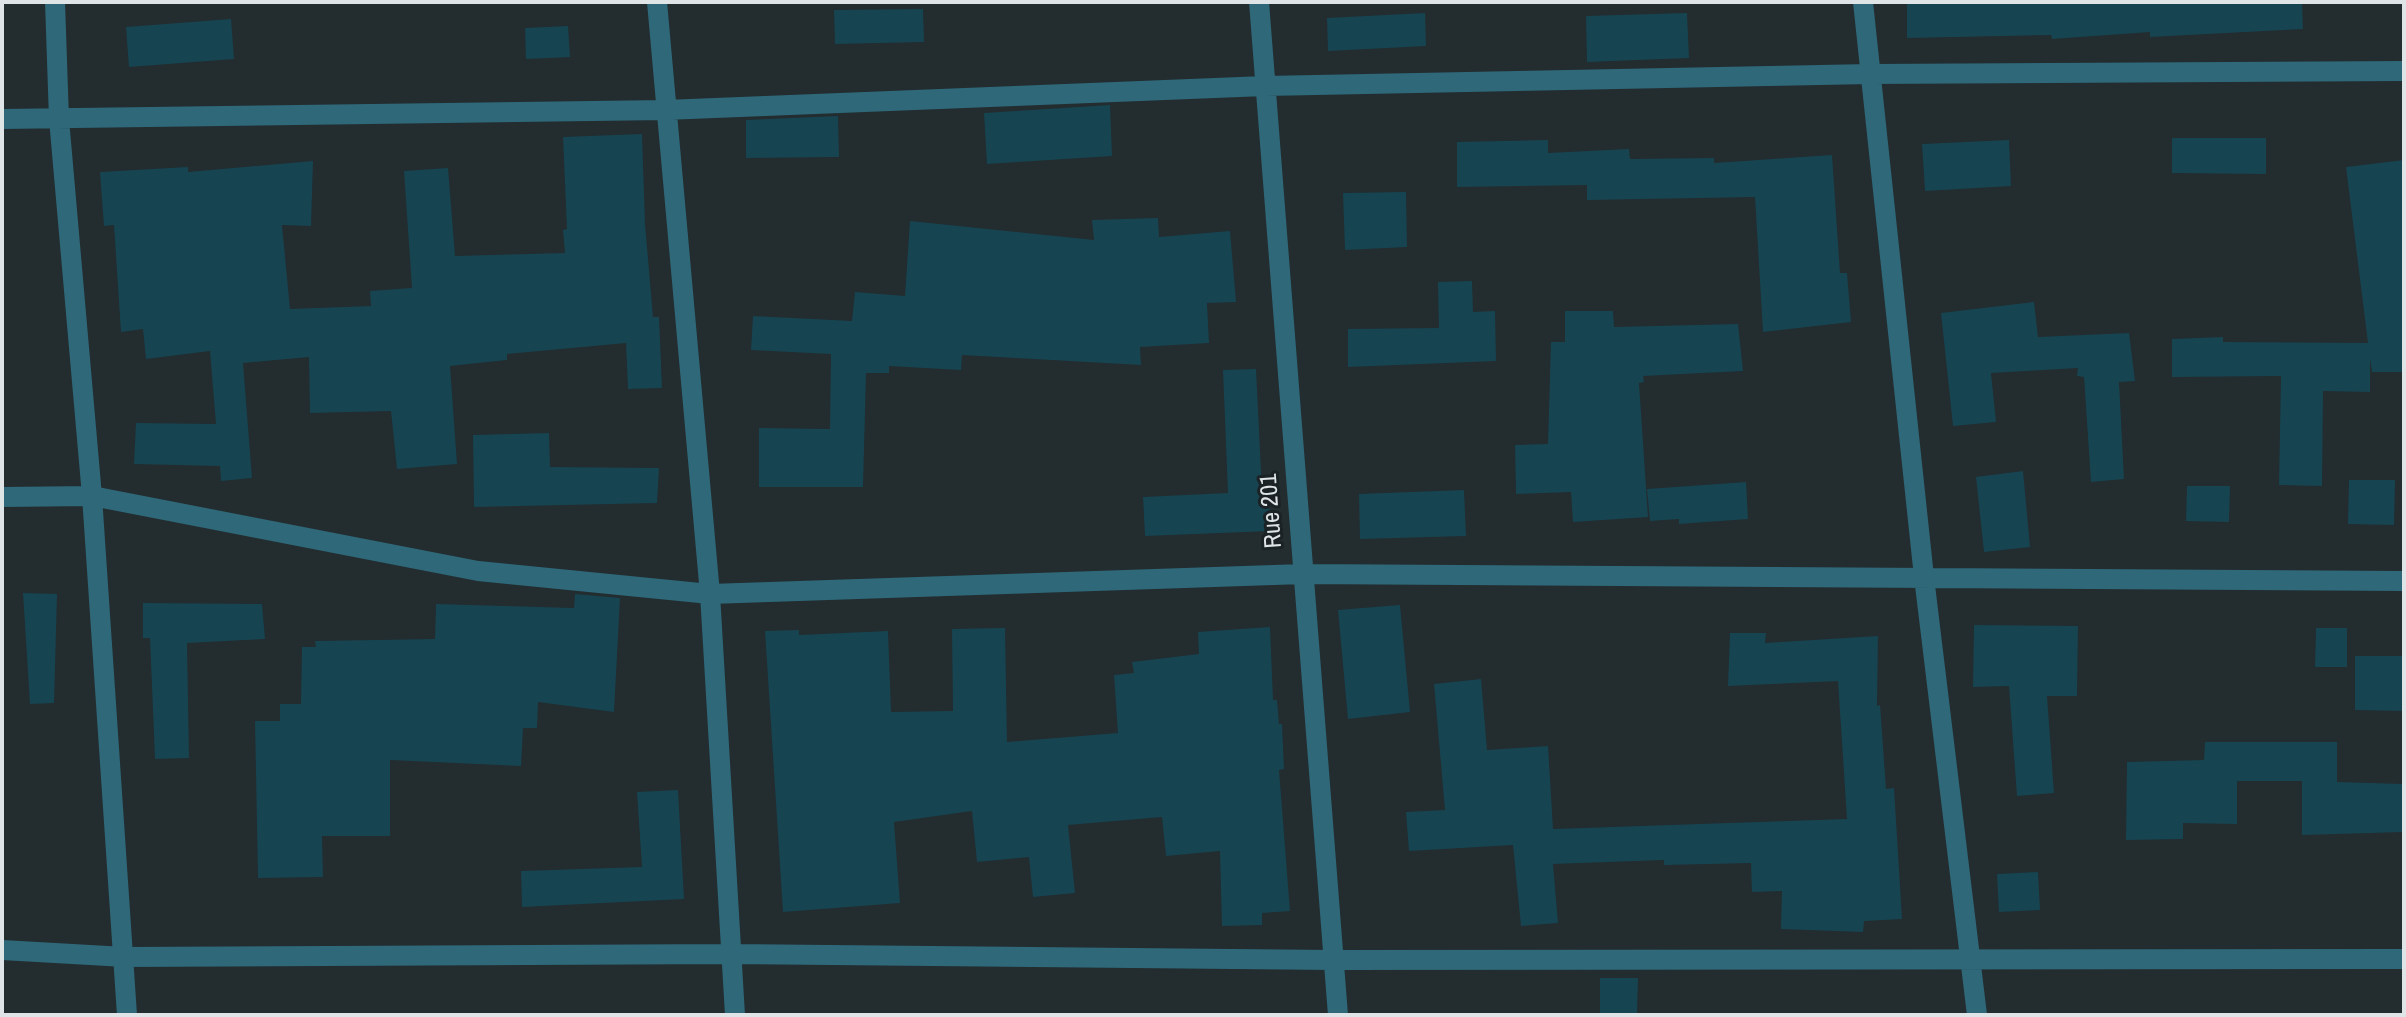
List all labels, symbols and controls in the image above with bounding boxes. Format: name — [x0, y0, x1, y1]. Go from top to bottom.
street label: Rue 201 — [1255, 473, 1289, 549]

